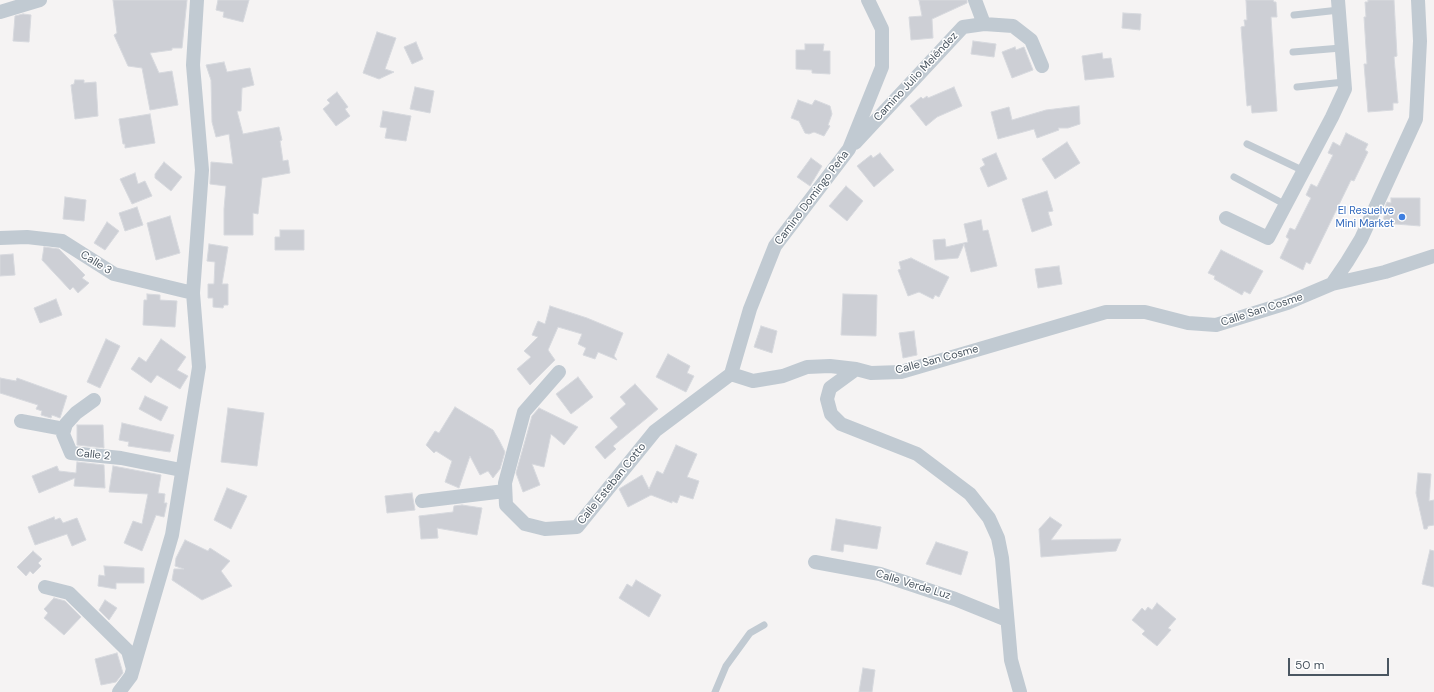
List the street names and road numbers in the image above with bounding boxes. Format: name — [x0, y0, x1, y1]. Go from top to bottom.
street label: Camino Julio Meléndez — [871, 30, 961, 124]
street label: Camino Domingo Peña — [772, 148, 852, 248]
street label: Calle 3 — [78, 248, 114, 278]
street label: Calle San Cosme — [1219, 291, 1305, 329]
street label: Calle San Cosme — [894, 343, 980, 377]
street label: Calle Esteban Cotto — [575, 441, 649, 527]
street label: Calle 2 — [75, 447, 111, 463]
street label: Calle Verde Luz — [874, 567, 952, 603]

